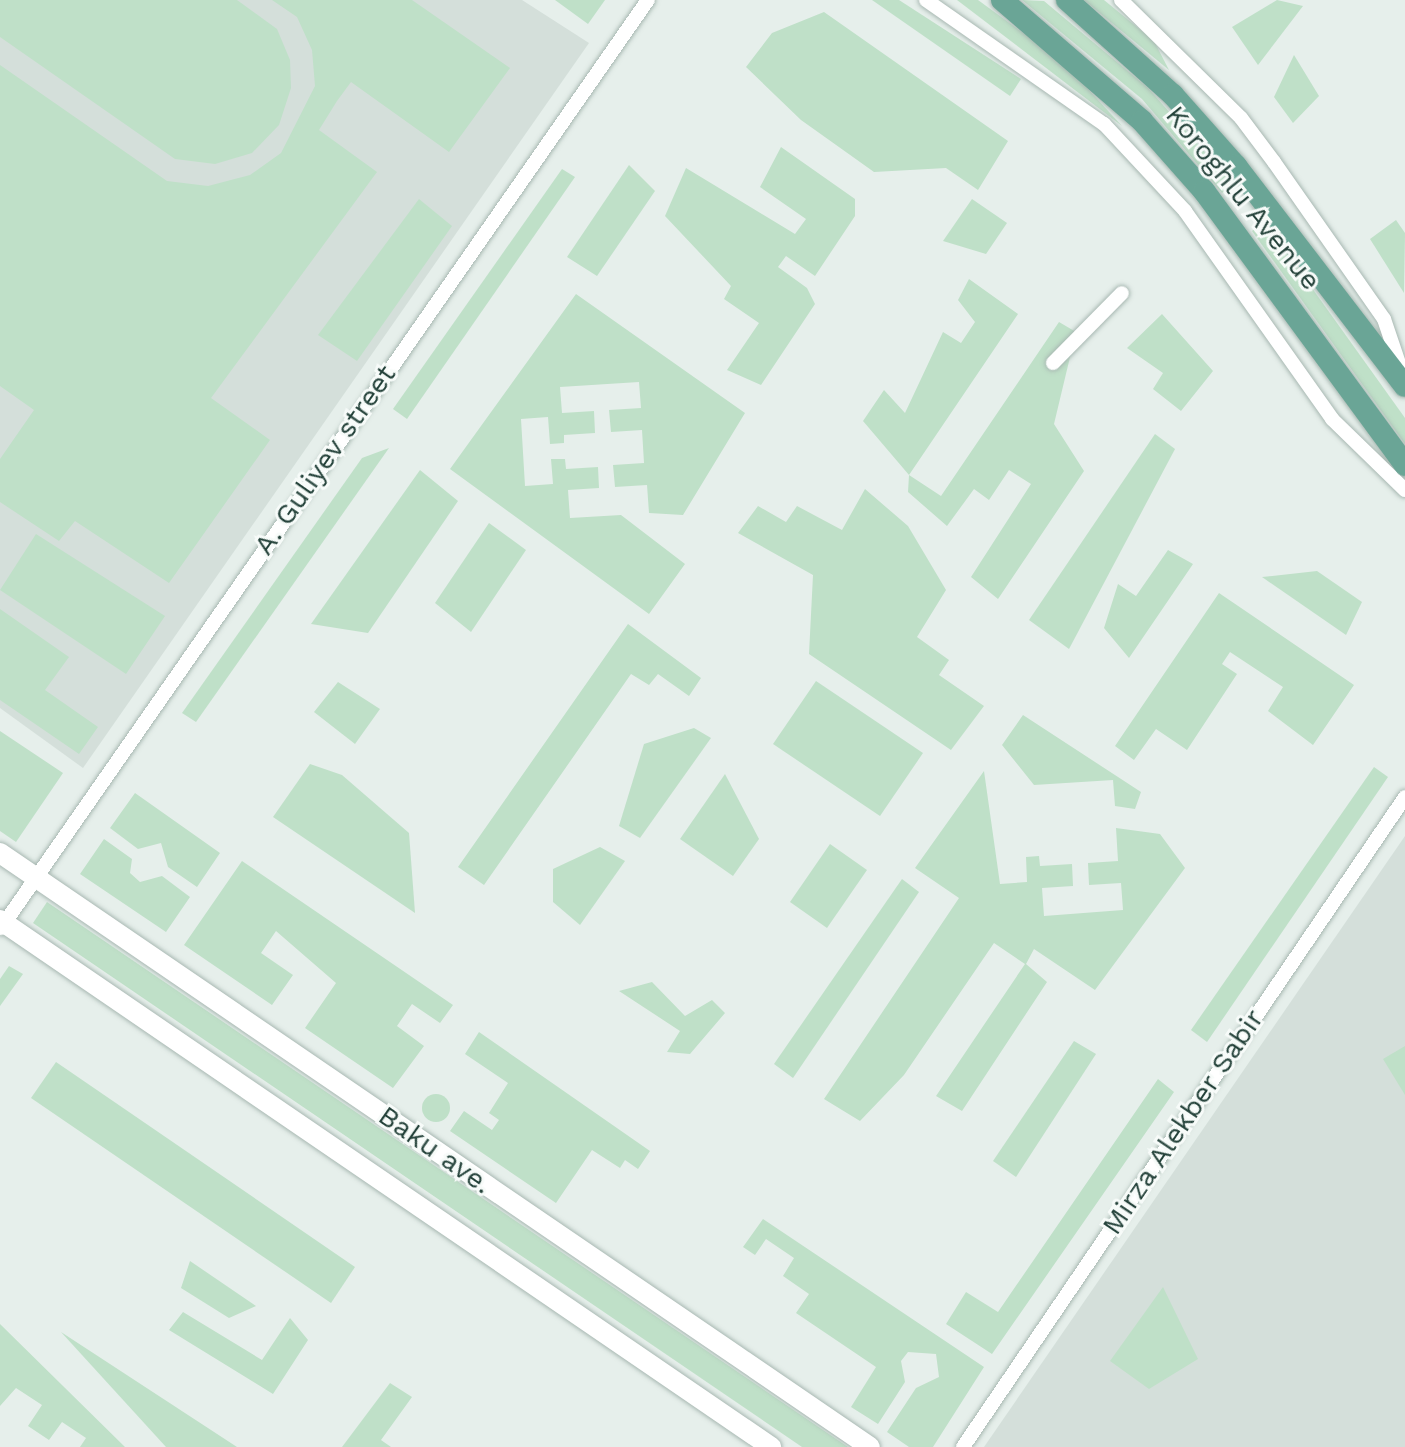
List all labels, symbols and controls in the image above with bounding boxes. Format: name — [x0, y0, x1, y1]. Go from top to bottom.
street label: Koroghlu Avenue — [1158, 99, 1328, 297]
street label: A. Guliyev street — [247, 358, 403, 562]
street label: Mirza Alekber Sabir — [1094, 1002, 1272, 1242]
street label: Baku ave. — [372, 1099, 498, 1201]

